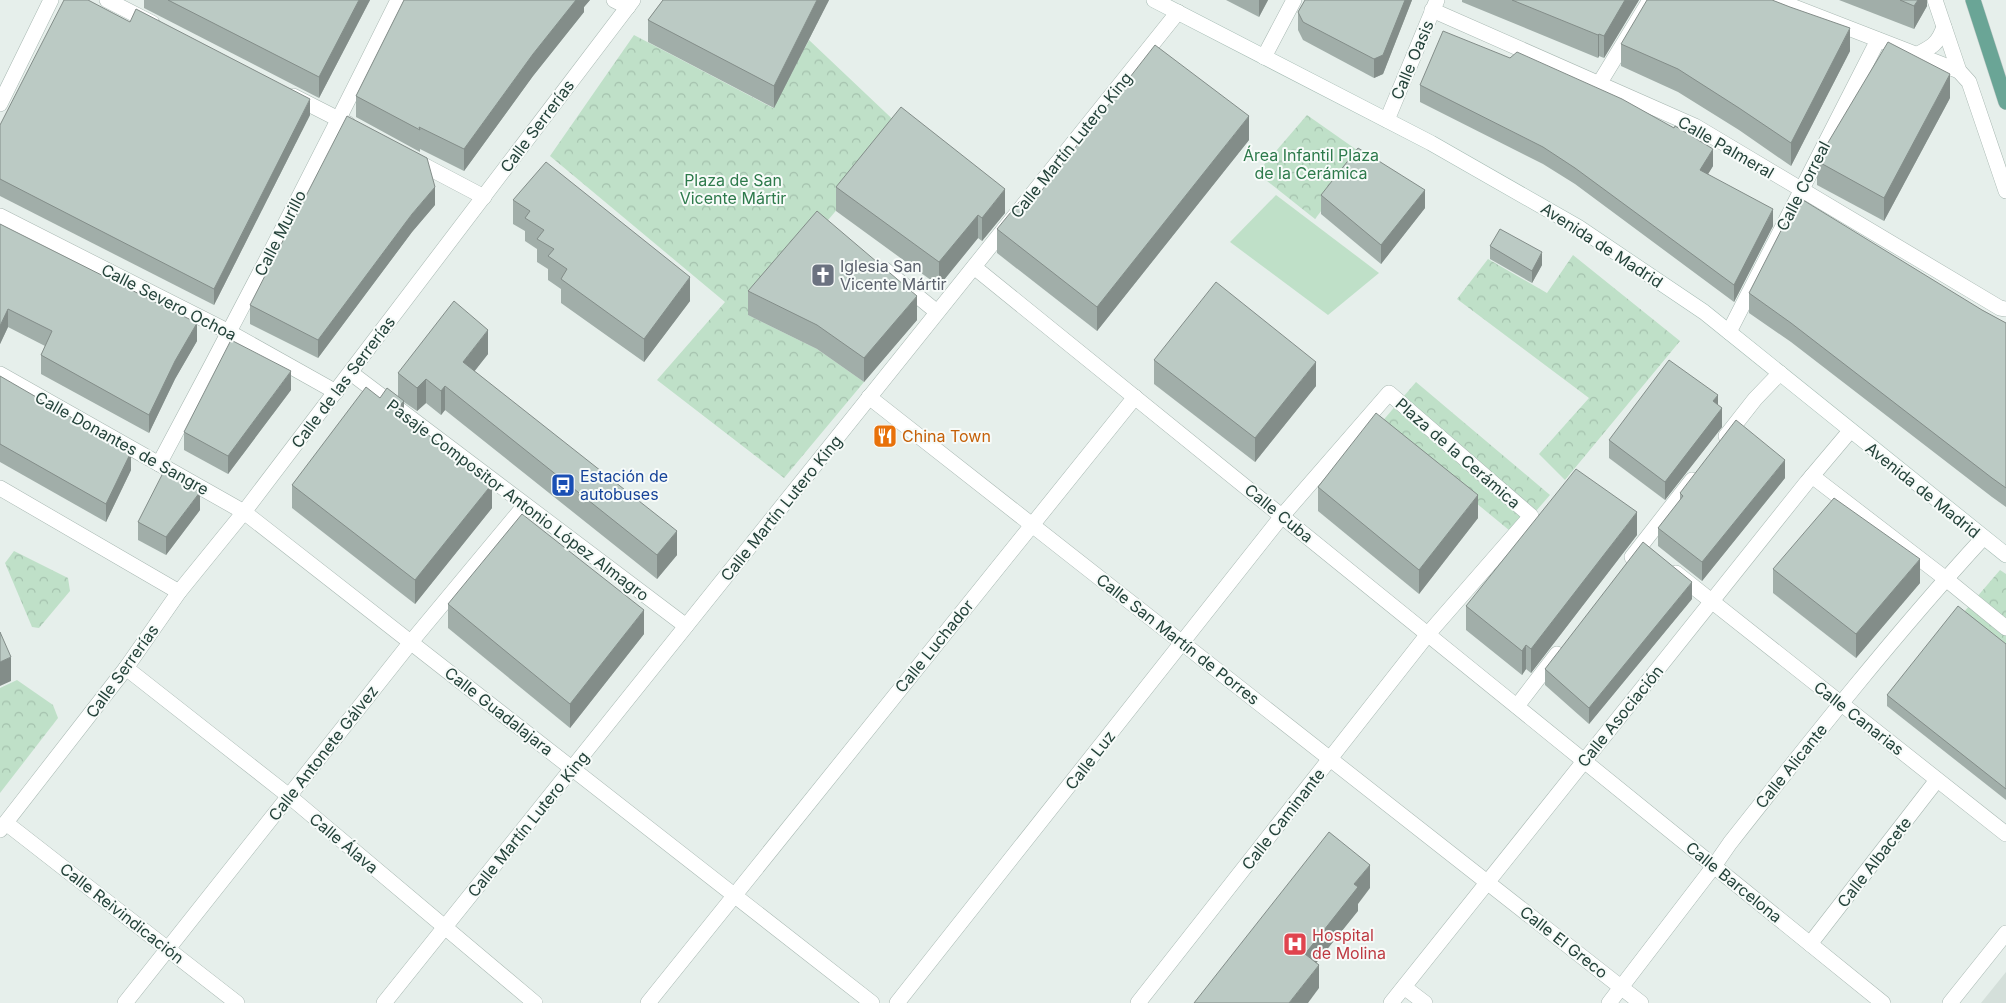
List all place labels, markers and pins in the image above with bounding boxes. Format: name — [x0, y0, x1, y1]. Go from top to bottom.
place label: Iglesia San Vicente Mártir — [840, 256, 947, 294]
church icon: Iglesia San Vicente Mártir — [810, 262, 836, 288]
restaurant icon: China Town — [872, 423, 898, 449]
place label: China Town — [902, 426, 991, 446]
place label: Estación de autobuses — [580, 466, 668, 504]
bus stop icon: Estación de autobuses — [550, 472, 576, 498]
place label: Hospital de Molina — [1312, 925, 1386, 963]
hospital icon: Hospital de Molina — [1282, 931, 1308, 957]

